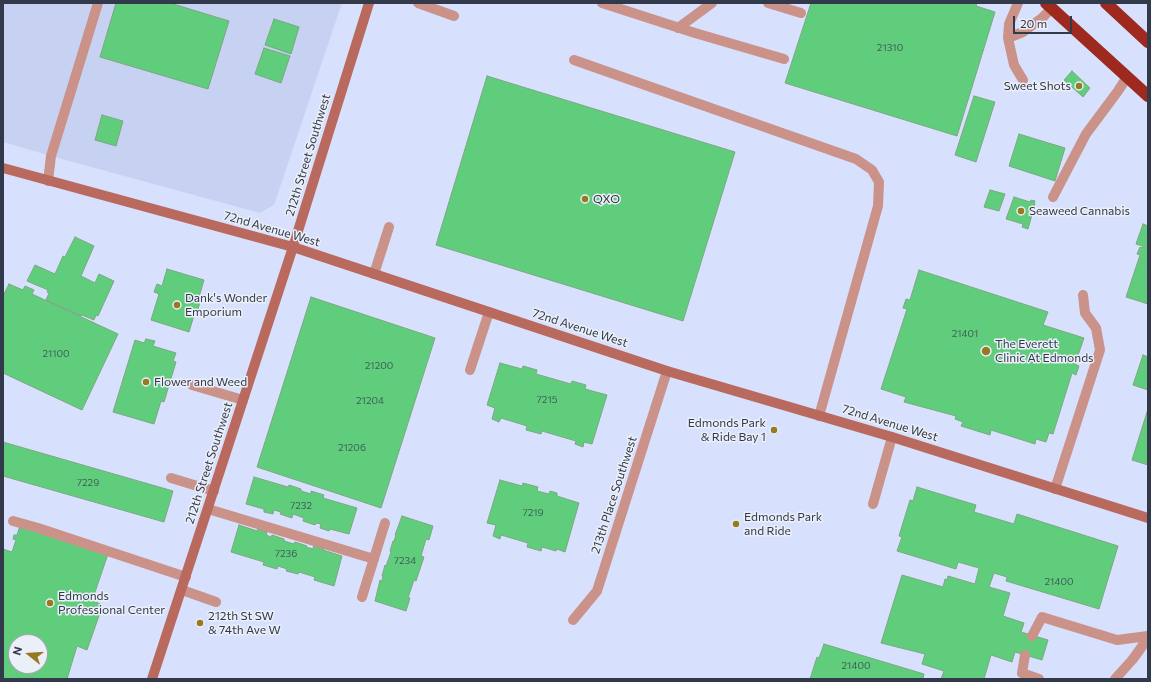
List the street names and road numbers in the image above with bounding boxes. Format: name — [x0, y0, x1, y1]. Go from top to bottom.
street label: 212th Street Southwest — [282, 92, 334, 218]
street label: 72nd Avenue West — [222, 208, 322, 250]
street label: 72nd Avenue West — [530, 306, 630, 350]
street label: 212th Street Southwest — [182, 400, 236, 526]
street label: 72nd Avenue West — [840, 402, 940, 444]
street label: 213th Place Southwest — [588, 434, 640, 556]

